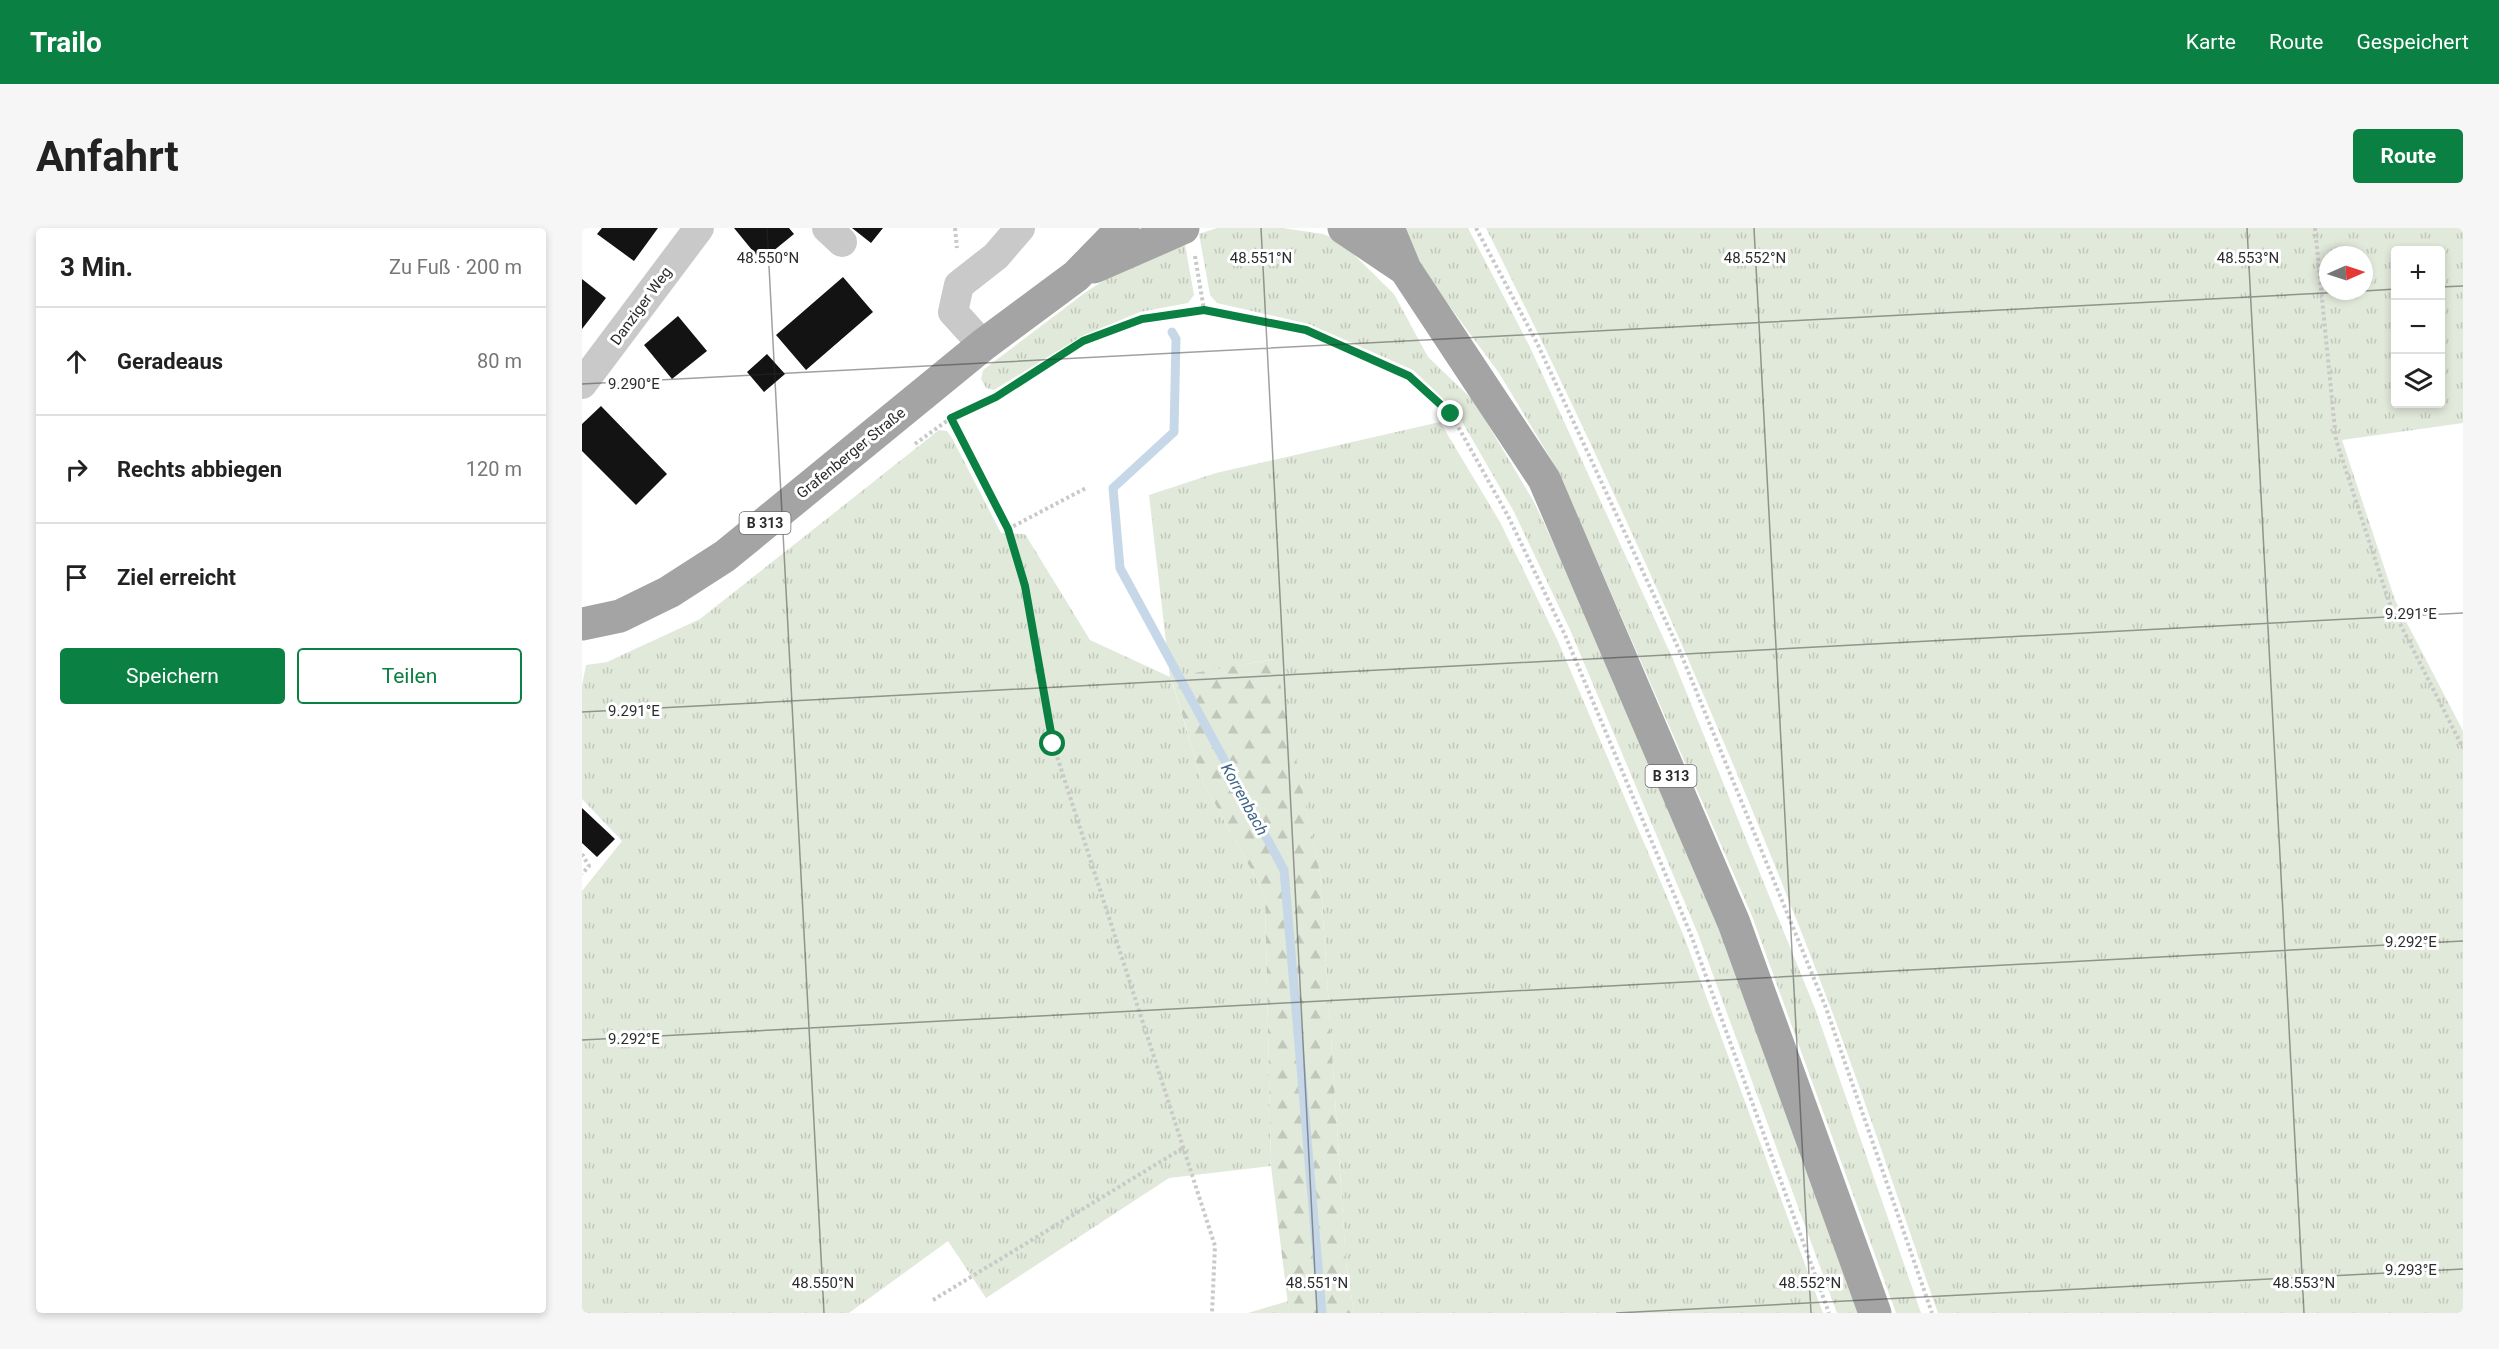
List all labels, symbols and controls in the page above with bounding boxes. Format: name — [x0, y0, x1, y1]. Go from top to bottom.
text: Trailo — [30, 26, 102, 59]
text: Karte — [2186, 30, 2236, 54]
text: Route — [2269, 30, 2323, 54]
text: Gespeichert — [2356, 30, 2469, 54]
button: Route — [2353, 129, 2463, 183]
text: Anfahrt — [36, 132, 179, 181]
north arrow — [2319, 246, 2373, 300]
map controls — [2391, 246, 2445, 408]
button: + — [2391, 246, 2445, 300]
text: 48.550°N — [737, 249, 799, 267]
text: 48.551°N — [1230, 249, 1292, 267]
text: 48.552°N — [1724, 249, 1786, 267]
text: 48.553°N — [2217, 249, 2279, 267]
text: 3 Min. — [60, 252, 133, 282]
text: Zu Fuß · 200 m — [389, 255, 522, 279]
street label: Danziger Weg — [607, 263, 675, 349]
button: − — [2391, 300, 2445, 354]
icon: ahead — [60, 345, 93, 378]
text: Geradeaus — [117, 349, 223, 374]
text: 80 m — [477, 349, 522, 373]
button: layers — [2391, 354, 2445, 408]
text: 9.290°E — [608, 375, 660, 393]
route end — [1437, 400, 1463, 426]
street label: Grafenberger Straße — [793, 404, 909, 502]
icon: right — [60, 453, 93, 486]
text: Rechts abbiegen — [117, 457, 282, 482]
text: 120 m — [466, 457, 522, 481]
road number: B 313 — [740, 512, 790, 534]
icon: arrive — [60, 561, 93, 594]
text: Ziel erreicht — [117, 565, 236, 590]
text: 9.291°E — [2385, 605, 2437, 623]
button: Speichern — [60, 648, 285, 704]
button: Teilen — [297, 648, 522, 704]
text: 9.291°E — [608, 702, 660, 720]
route start — [1039, 730, 1065, 756]
water label: Korrenbach — [1217, 760, 1272, 839]
road number: B 313 — [1646, 765, 1696, 787]
text: 9.292°E — [2385, 933, 2437, 951]
text: 9.292°E — [608, 1030, 660, 1048]
text: 9.293°E — [2385, 1261, 2437, 1279]
text: 48.550°N — [792, 1274, 854, 1292]
text: 48.551°N — [1286, 1274, 1348, 1292]
text: 48.552°N — [1779, 1274, 1841, 1292]
text: 48.553°N — [2273, 1274, 2335, 1292]

